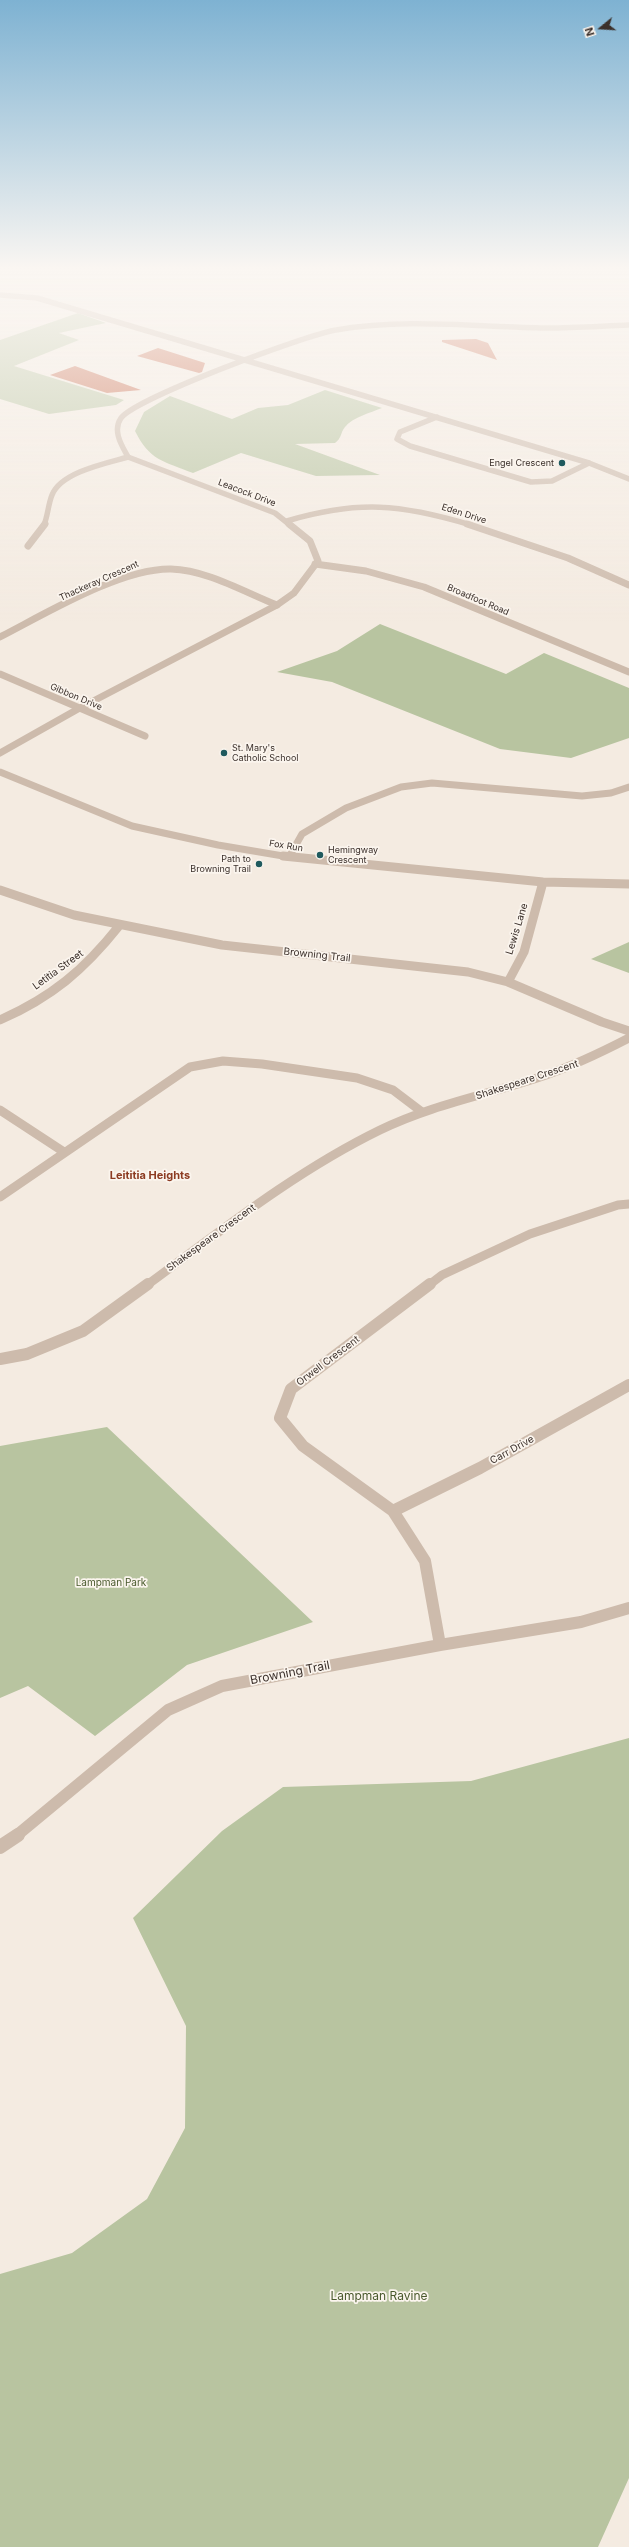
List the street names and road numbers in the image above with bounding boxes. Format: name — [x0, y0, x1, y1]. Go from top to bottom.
street label: Leacock Drive — [217, 477, 277, 509]
street label: Eden Drive — [440, 502, 488, 526]
street label: Thackeray Crescent — [58, 559, 140, 603]
street label: Broadfoot Road — [445, 582, 511, 618]
street label: Gibbon Drive — [48, 681, 104, 713]
street label: Fox Run — [268, 838, 304, 854]
street label: Lewis Lane — [504, 902, 530, 956]
street label: Browning Trail — [283, 946, 351, 964]
street label: Letitia Street — [30, 948, 86, 992]
street label: Shakespeare Crescent — [474, 1058, 580, 1102]
street label: Shakespeare Crescent — [164, 1202, 258, 1274]
street label: Orwell Crescent — [294, 1333, 362, 1389]
street label: Carr Drive — [488, 1433, 536, 1467]
street label: Browning Trail — [249, 1658, 331, 1688]

